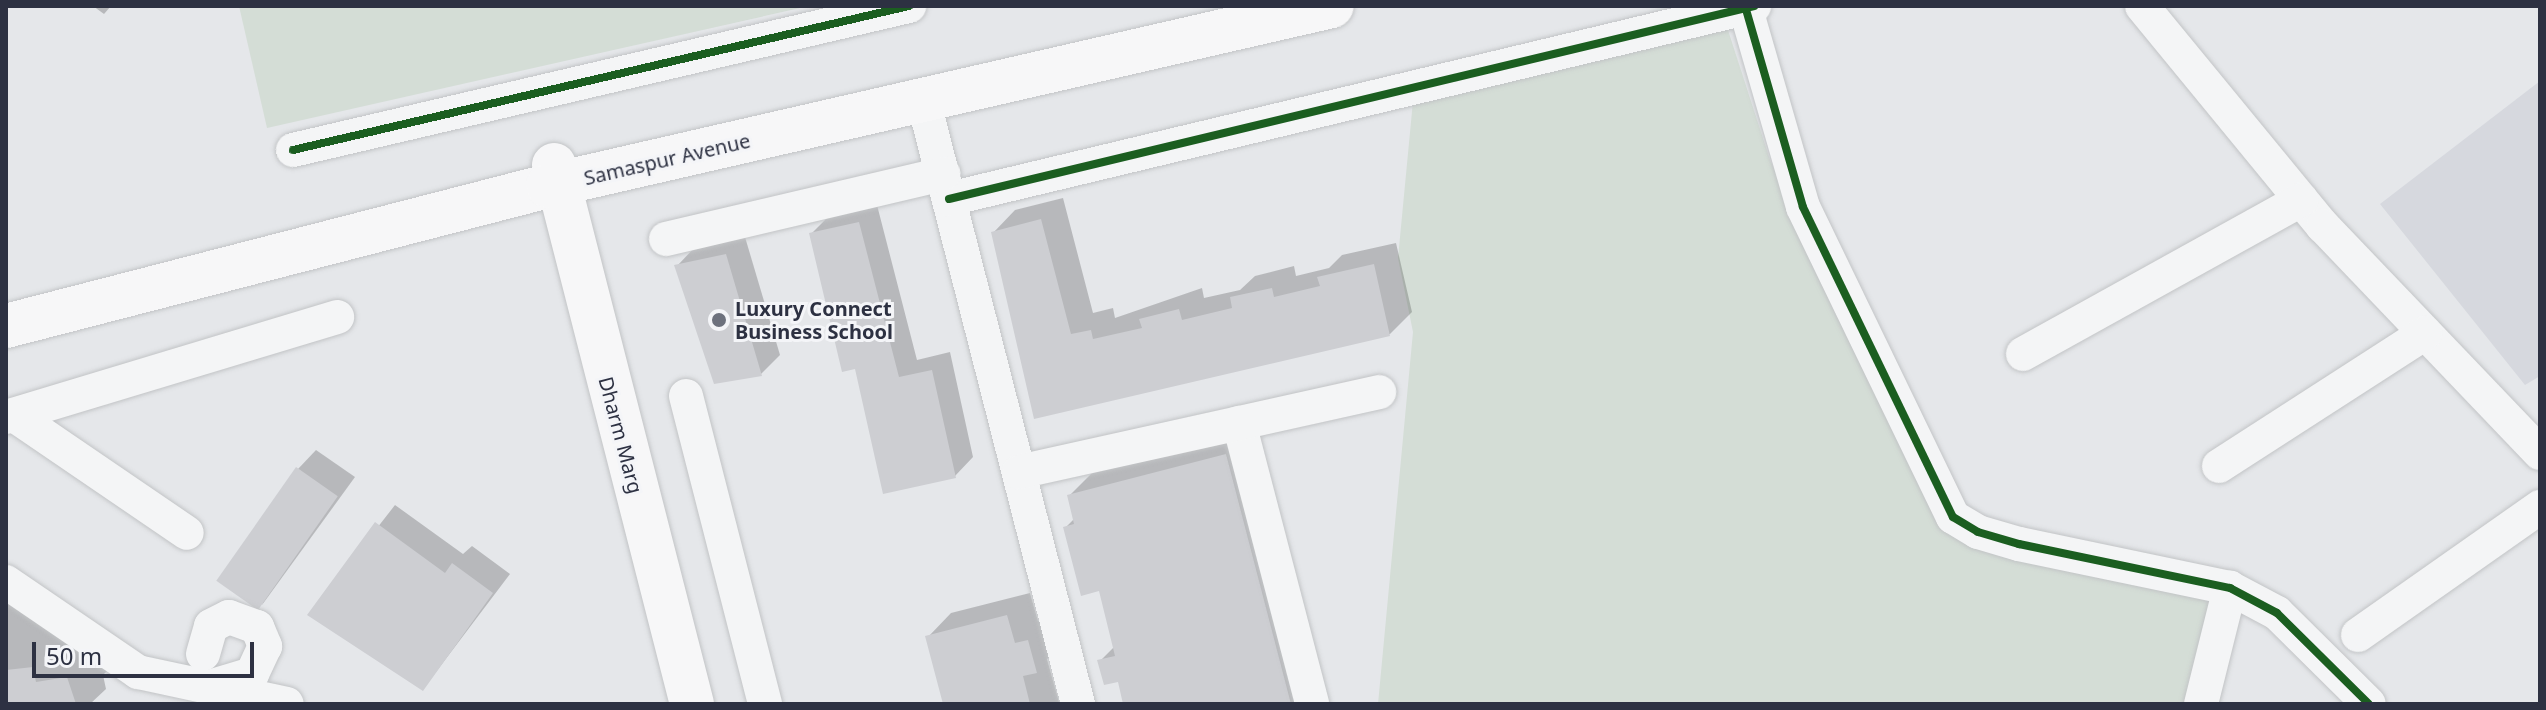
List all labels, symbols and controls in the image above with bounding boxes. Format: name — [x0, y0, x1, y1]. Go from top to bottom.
street label: Samaspur Avenue — [581, 128, 753, 190]
place label: Luxury Connect Business School — [735, 296, 893, 343]
marker: Luxury Connect Business School — [710, 311, 728, 329]
street label: Dharm Marg — [594, 374, 648, 496]
scale bar — [36, 626, 258, 676]
text: 50 m — [46, 639, 102, 672]

